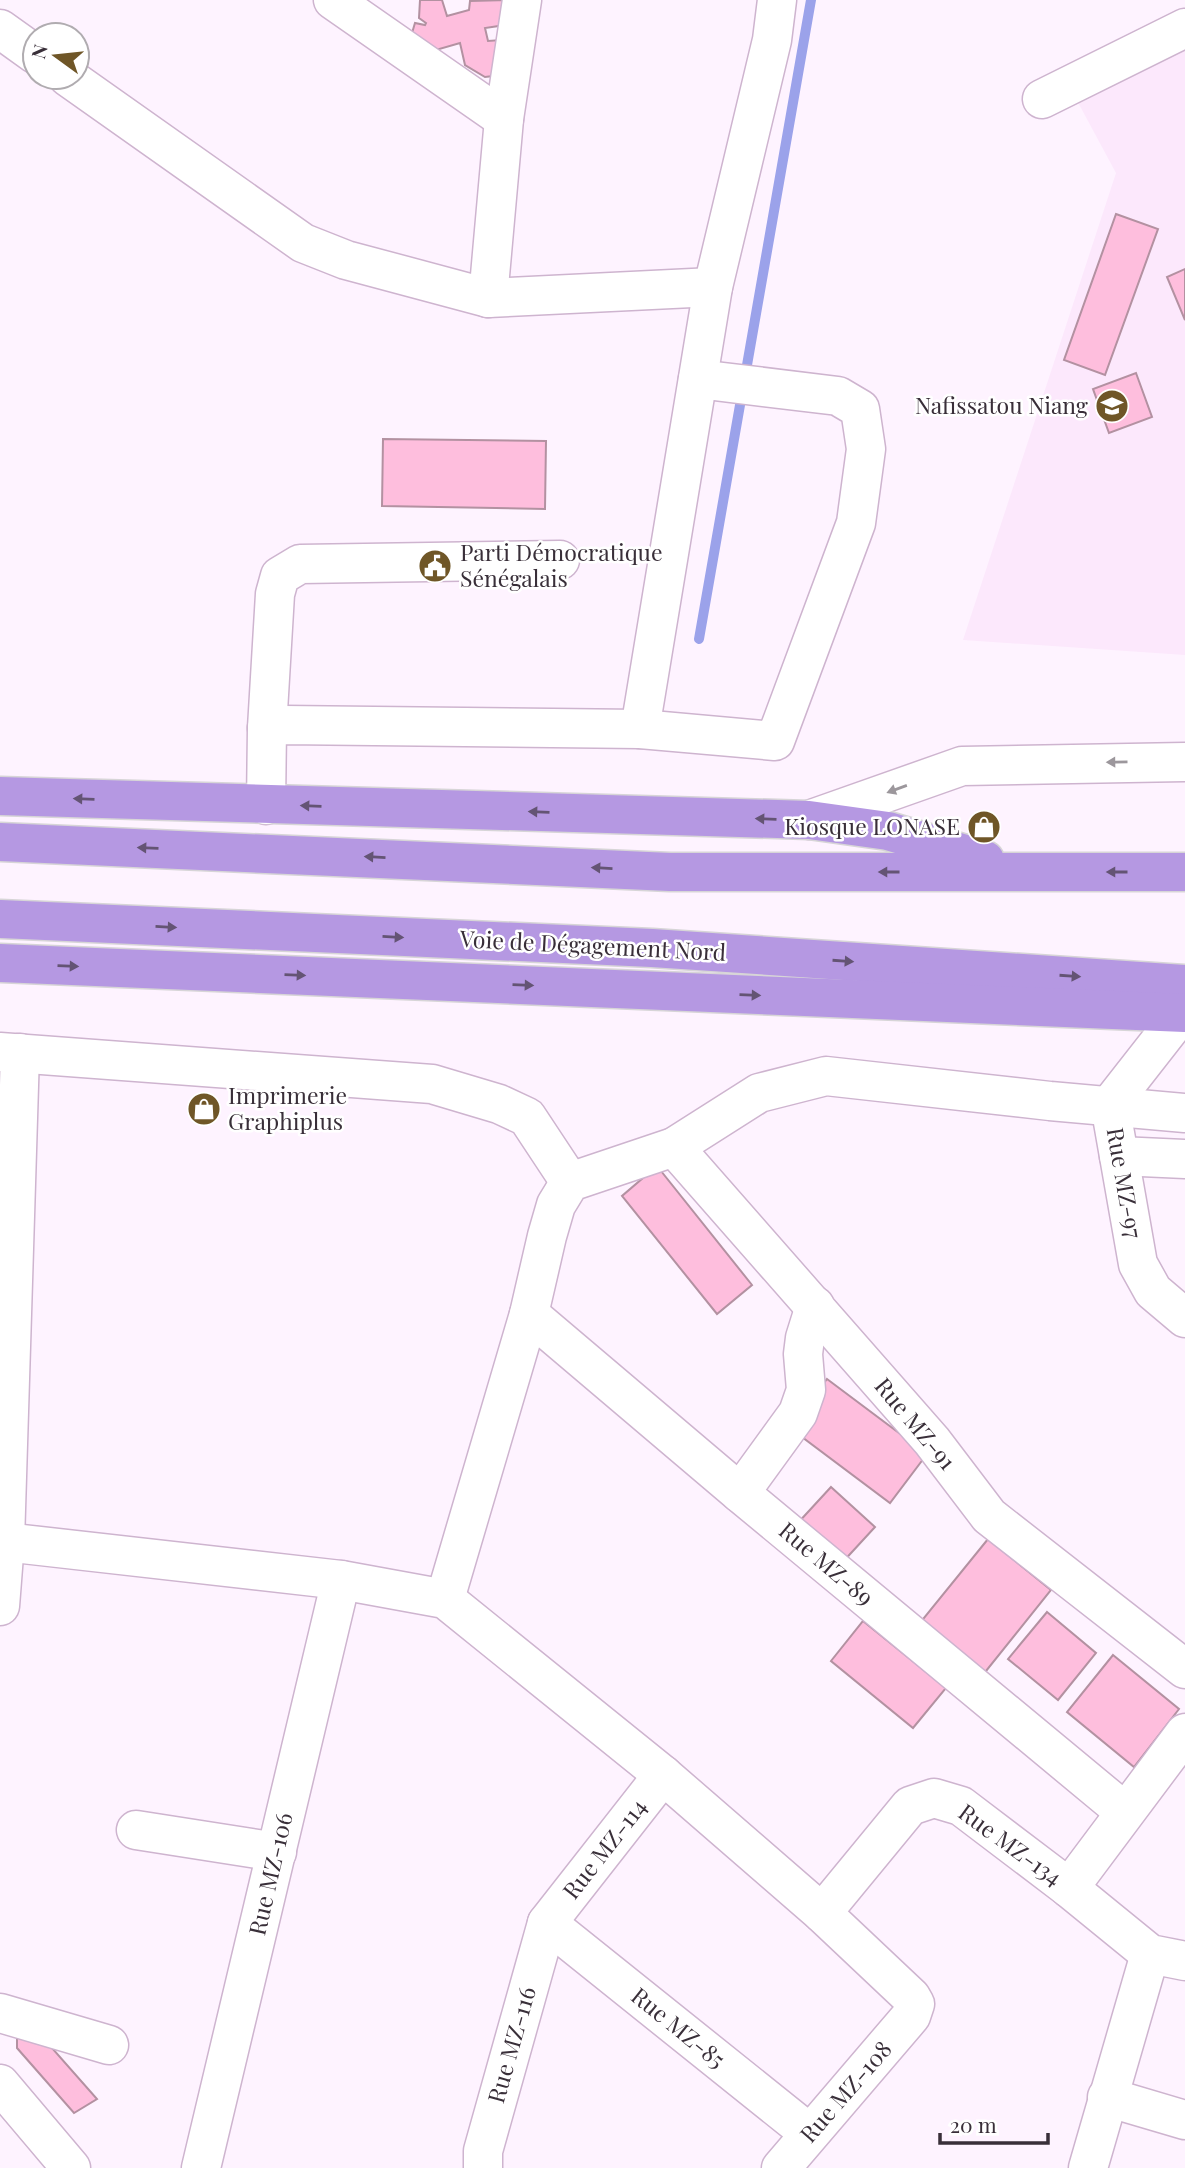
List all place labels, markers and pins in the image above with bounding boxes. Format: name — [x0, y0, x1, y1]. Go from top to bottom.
school or university icon: Nafissatou Niang — [1093, 387, 1131, 425]
place label: Nafissatou Niang — [915, 389, 1088, 420]
place label: Parti Démocratique Sénégalais — [460, 536, 663, 593]
public building icon: Parti Démocratique Sénégalais — [416, 547, 454, 585]
shop icon: Kiosque LONASE — [965, 808, 1003, 846]
place label: Kiosque LONASE — [784, 810, 960, 841]
place label: Imprimerie Graphiplus — [228, 1079, 347, 1136]
shop icon: Imprimerie Graphiplus — [185, 1090, 223, 1128]

